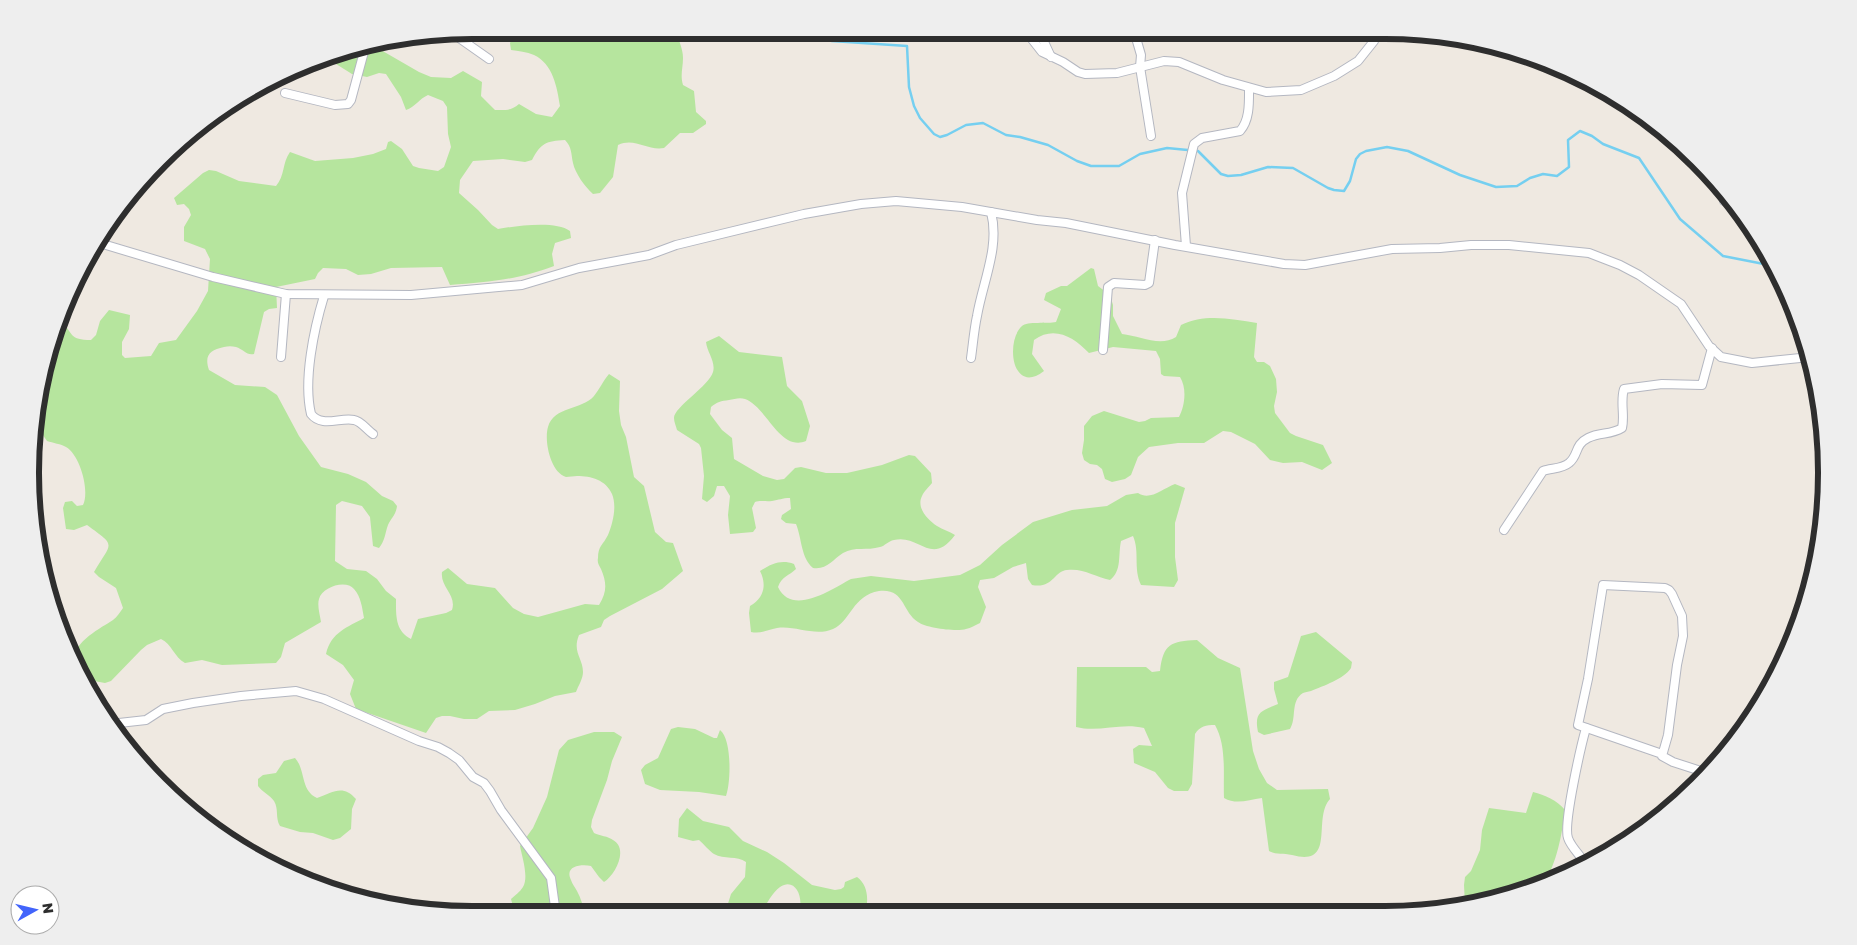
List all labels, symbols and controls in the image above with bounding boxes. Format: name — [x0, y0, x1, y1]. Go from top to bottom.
north arrow — [10, 885, 60, 935]
text: N — [39, 902, 58, 915]

